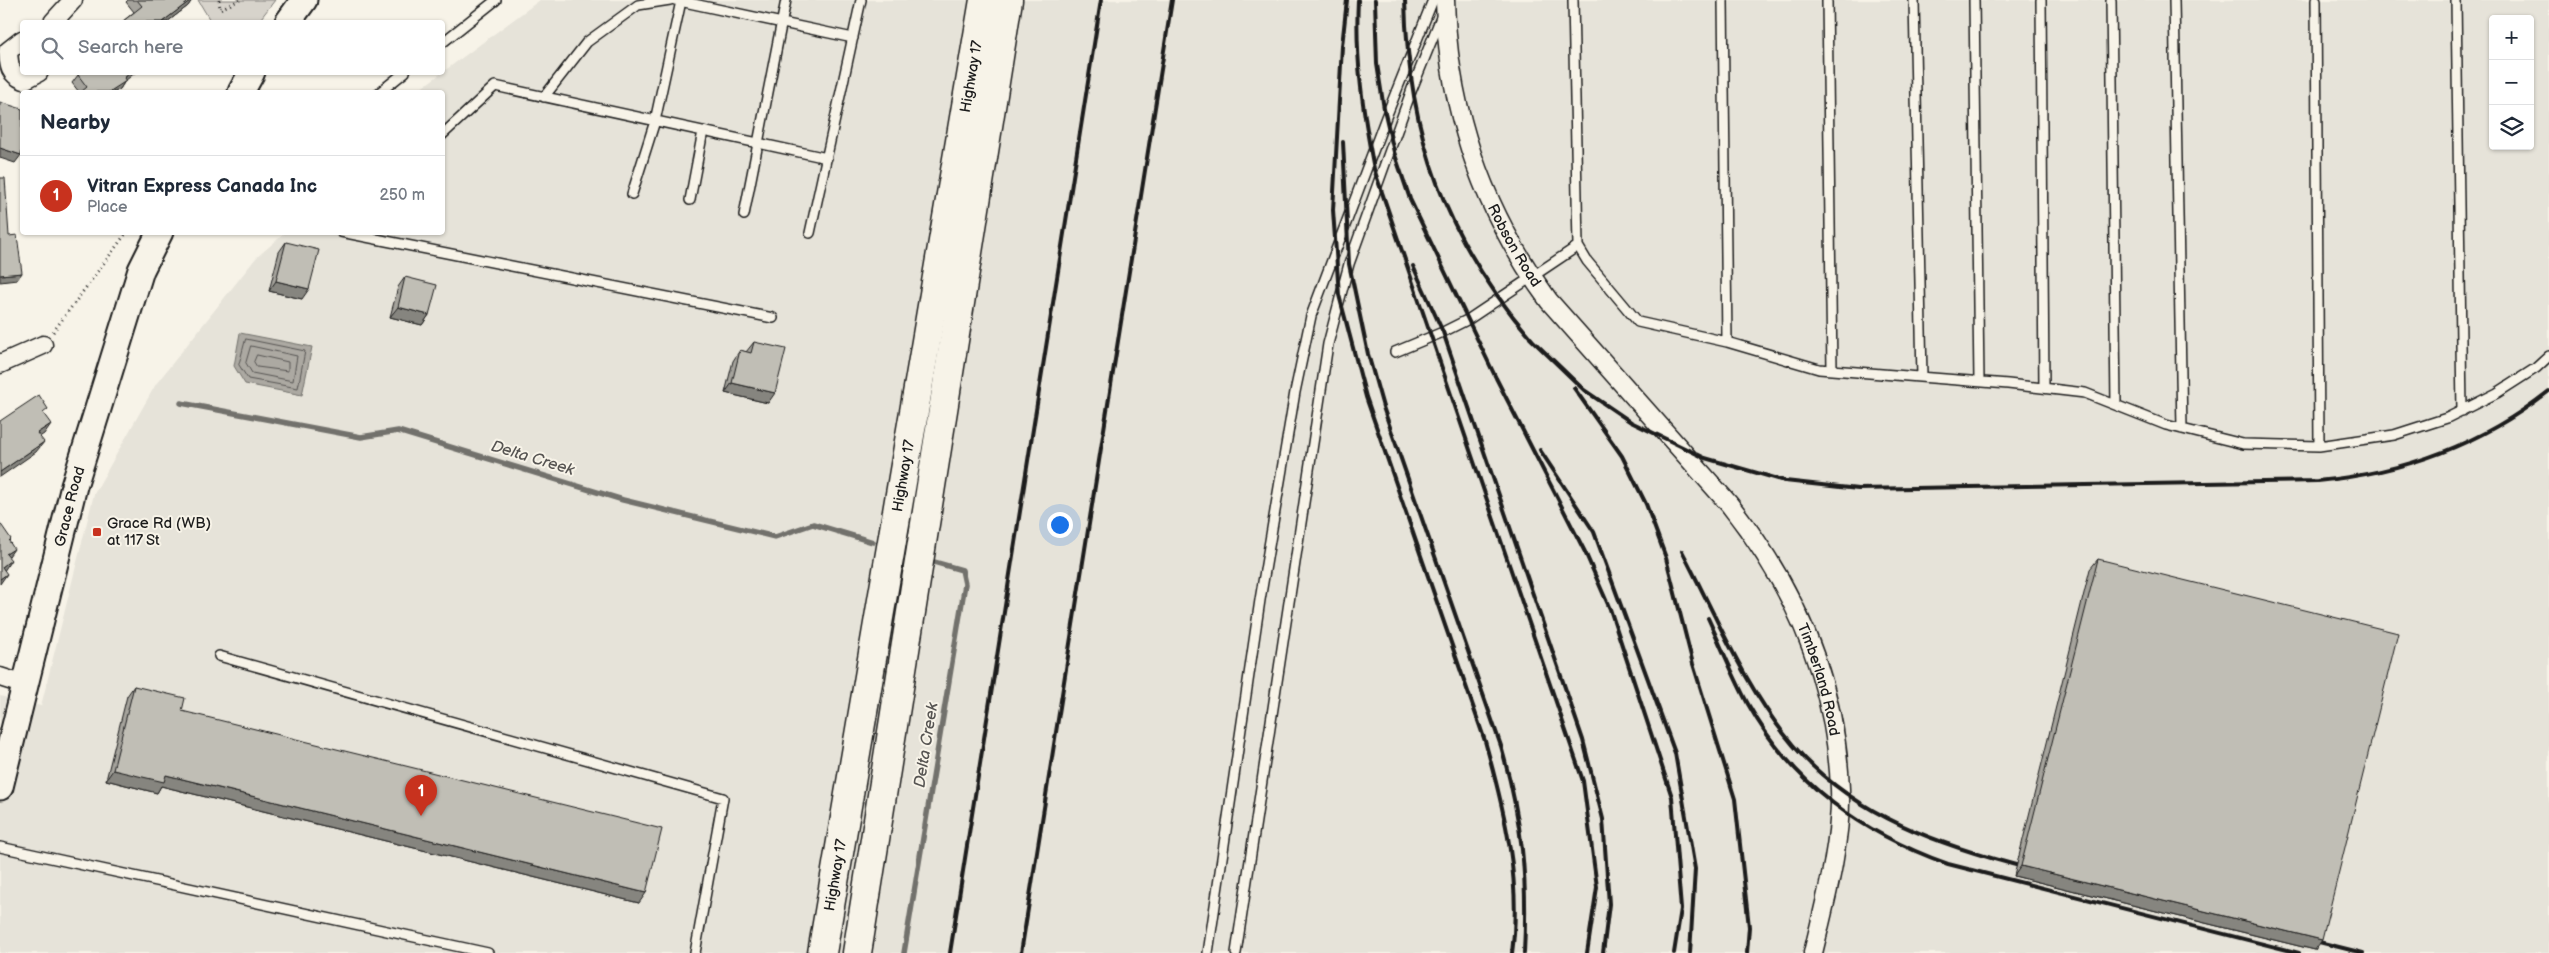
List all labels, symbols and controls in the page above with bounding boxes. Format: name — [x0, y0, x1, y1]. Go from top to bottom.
map controls — [2489, 15, 2534, 150]
button: + — [2489, 15, 2534, 60]
search box — [20, 20, 445, 75]
icon: search — [38, 34, 66, 62]
text: Search here — [78, 36, 183, 59]
street label: Highway 17 — [956, 39, 987, 114]
button: − — [2489, 60, 2534, 105]
button: layers — [2489, 105, 2534, 150]
text: Nearby — [40, 110, 110, 135]
text: Vitran Express Canada Inc — [87, 175, 317, 198]
text: 1 — [53, 186, 59, 205]
text: 250 m — [379, 186, 425, 205]
text: Place — [87, 198, 128, 217]
street label: Robson Road — [1483, 201, 1545, 291]
water label: Delta Creek — [489, 437, 578, 480]
street label: Highway 17 — [888, 438, 919, 513]
street label: Grace Road — [50, 464, 90, 549]
your location — [1047, 512, 1073, 538]
place label: Grace Rd (WB) at 117 St — [107, 514, 211, 550]
marker: Grace Rd (WB) at 117 St — [91, 526, 103, 538]
street label: Timberland Road — [1793, 621, 1844, 737]
water label: Delta Creek — [910, 700, 943, 789]
pin: 1 — [405, 775, 437, 816]
street label: Highway 17 — [820, 837, 851, 913]

